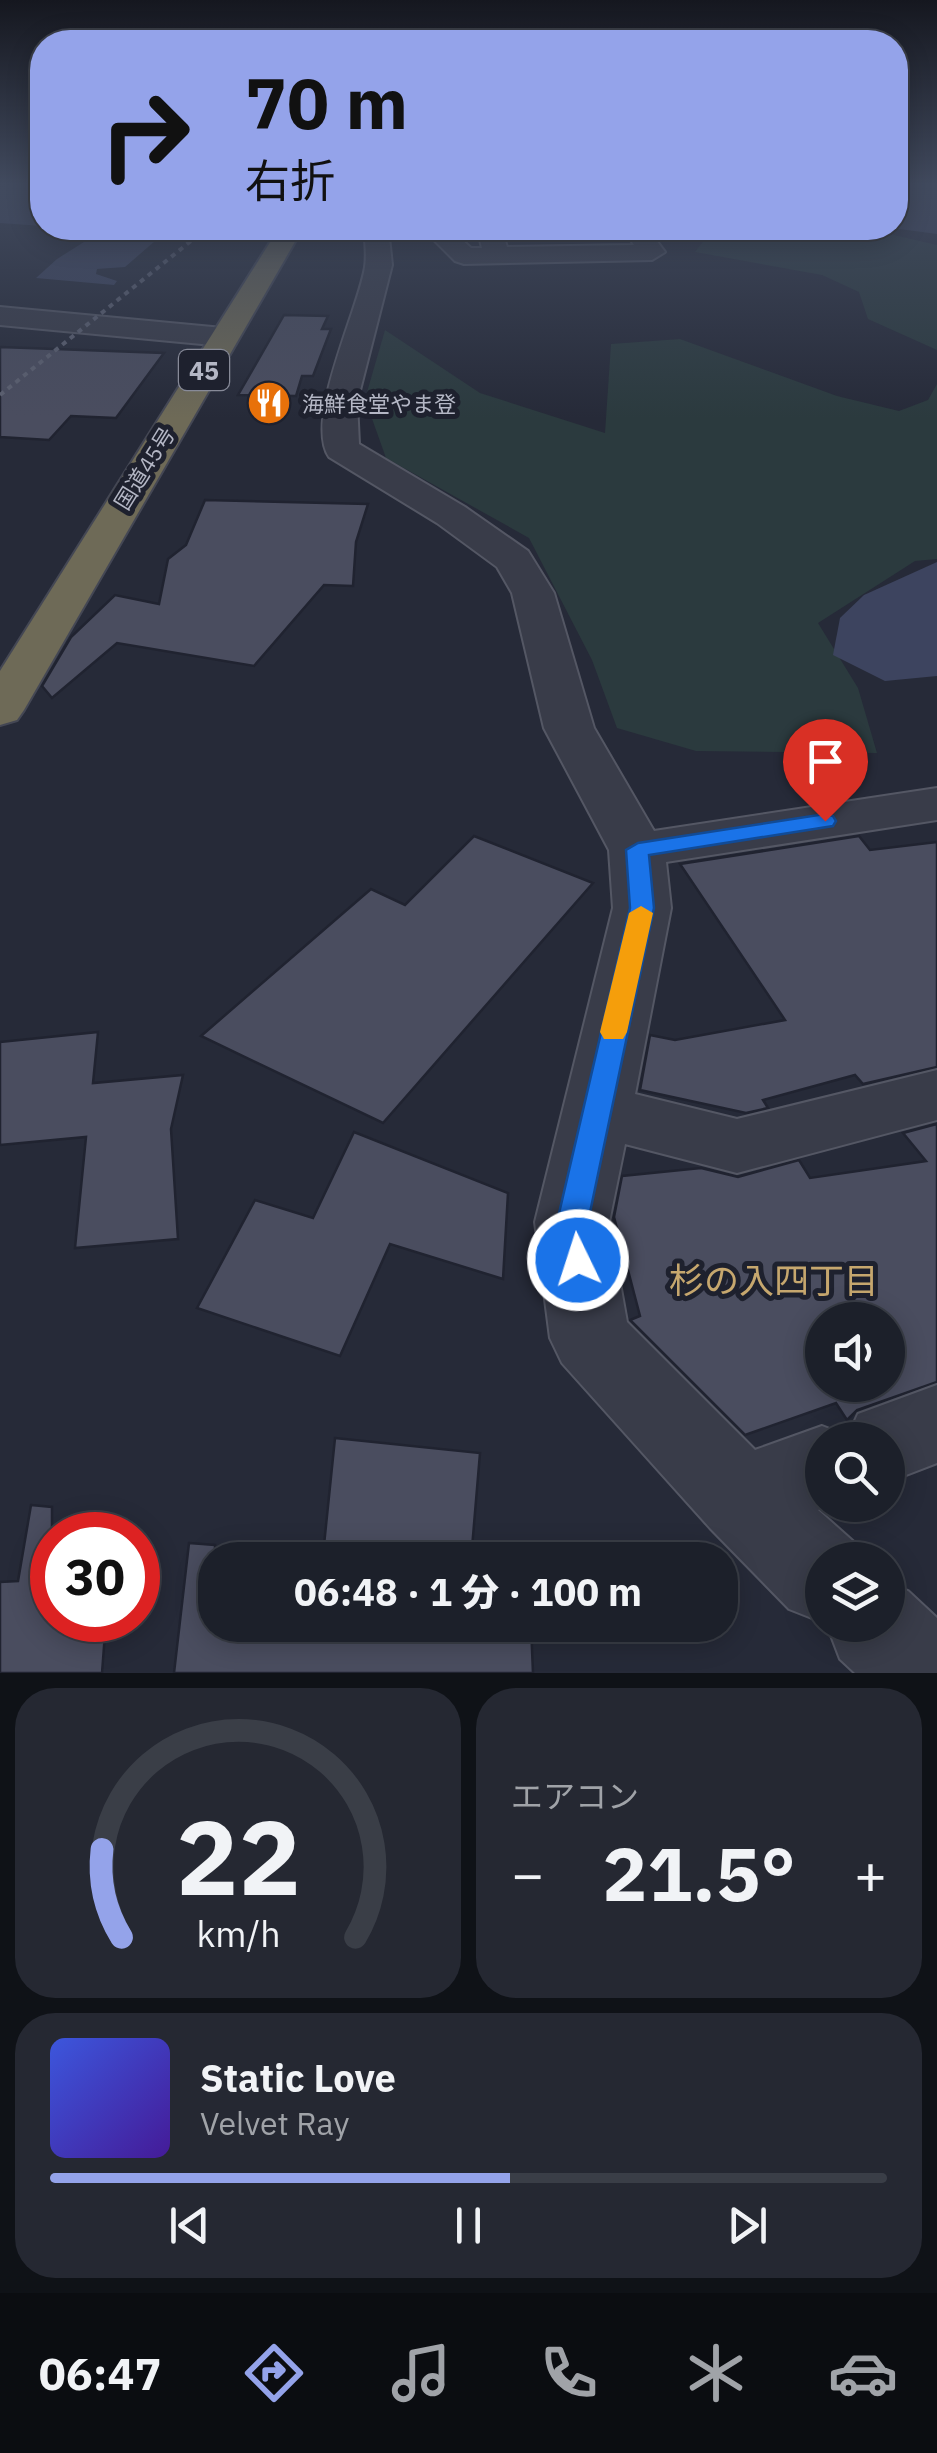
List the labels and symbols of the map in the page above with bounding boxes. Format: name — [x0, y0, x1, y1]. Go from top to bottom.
road number: 45 — [179, 350, 229, 390]
restaurant icon: 海鮮食堂やま登 — [246, 380, 292, 426]
place label: 海鮮食堂やま登 — [302, 389, 456, 418]
street label: 国道45号 — [107, 421, 181, 515]
pin — [783, 719, 868, 822]
position arrow — [526, 1208, 630, 1312]
district label: 杉の入四丁目 — [669, 1257, 879, 1303]
speed limit sign: 30 — [30, 1512, 160, 1642]

